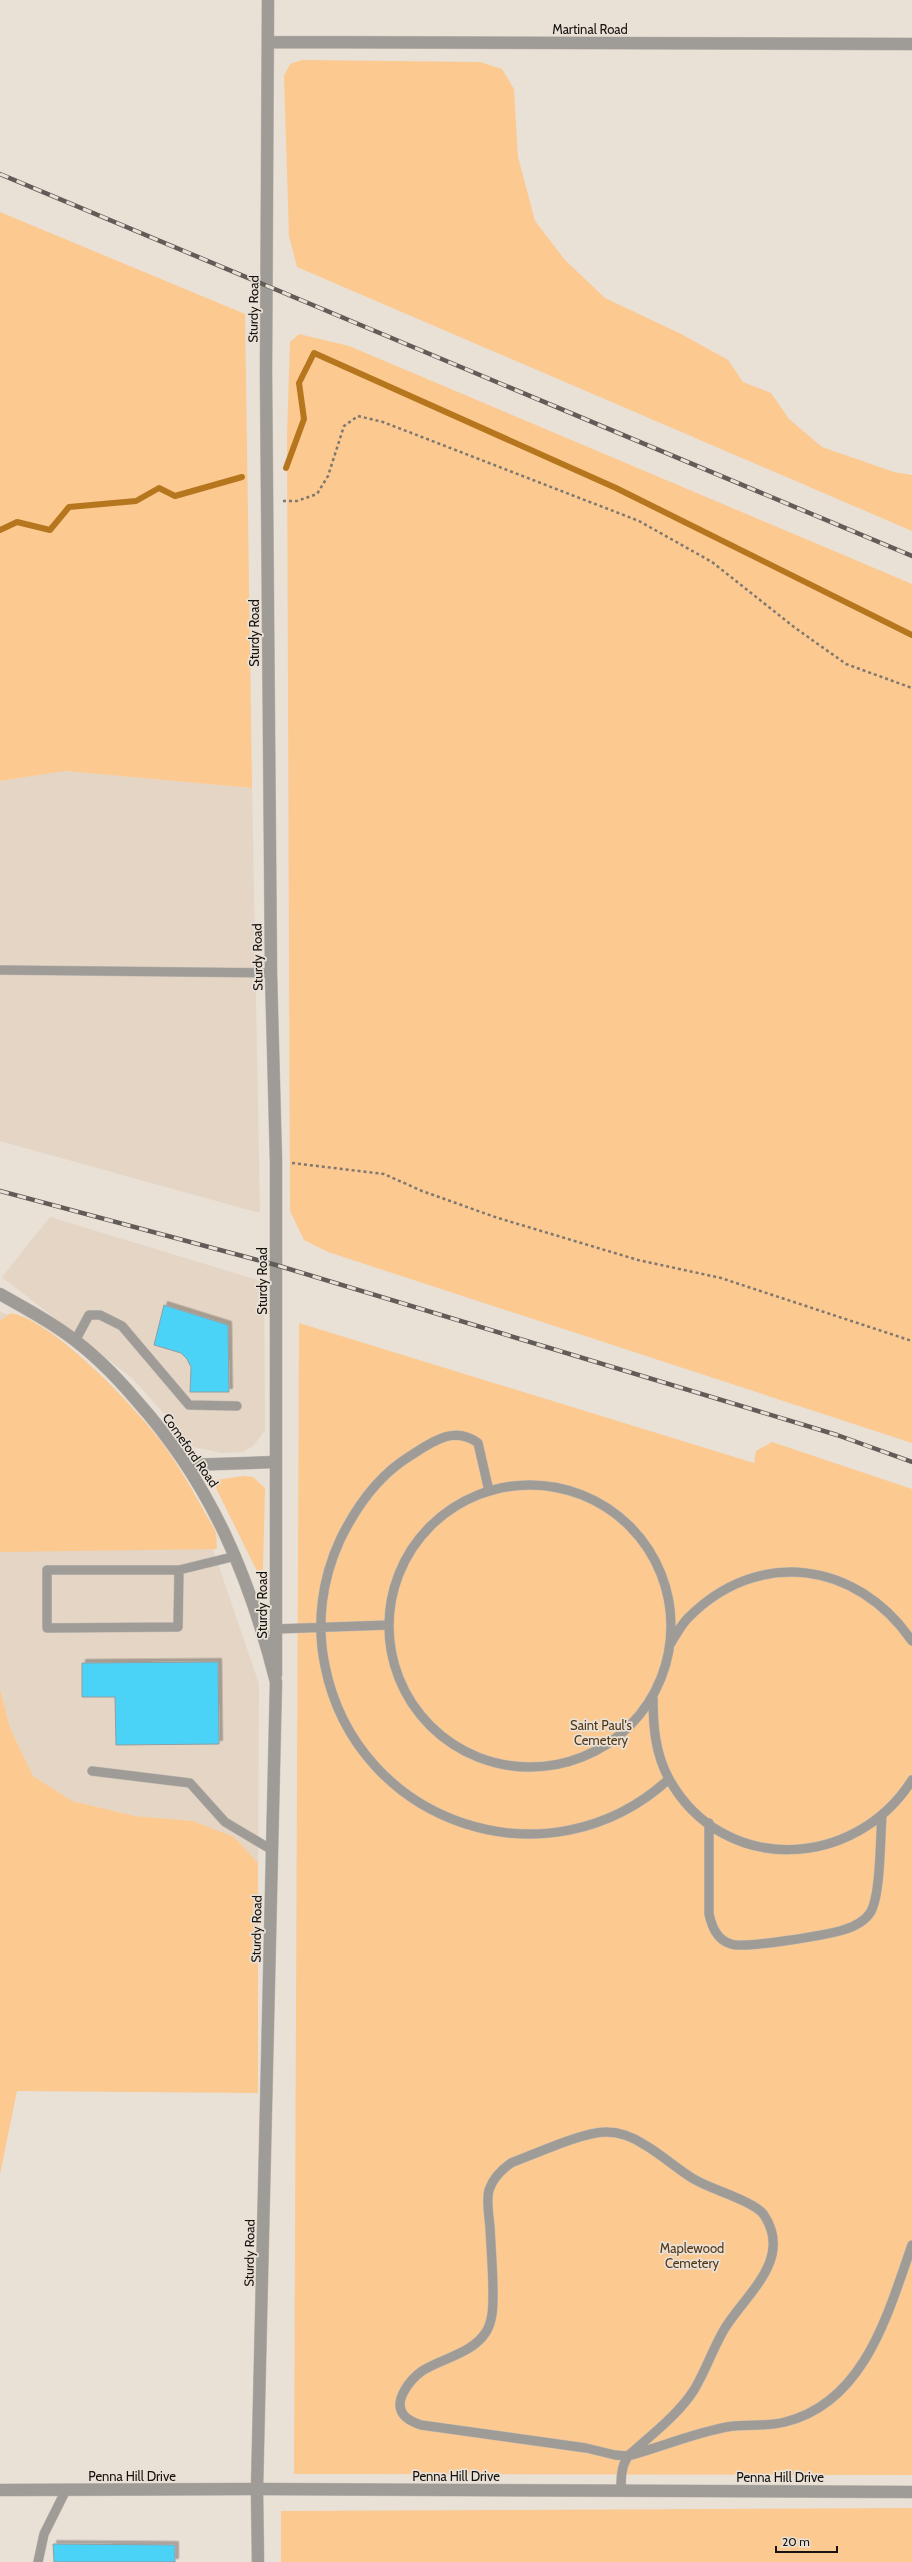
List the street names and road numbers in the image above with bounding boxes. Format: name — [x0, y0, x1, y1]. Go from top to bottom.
street label: Martinal Road — [552, 21, 628, 37]
street label: Sturdy Road — [244, 275, 262, 343]
street label: Sturdy Road — [246, 599, 262, 667]
street label: Sturdy Road — [248, 923, 266, 991]
street label: Sturdy Road — [254, 1247, 270, 1315]
street label: Comeford Road — [160, 1410, 222, 1490]
street label: Sturdy Road — [254, 1571, 270, 1639]
street label: Sturdy Road — [247, 1895, 265, 1963]
street label: Sturdy Road — [240, 2219, 258, 2287]
street label: Penna Hill Drive — [88, 2468, 176, 2484]
street label: Penna Hill Drive — [412, 2468, 500, 2484]
street label: Penna Hill Drive — [736, 2469, 824, 2485]

